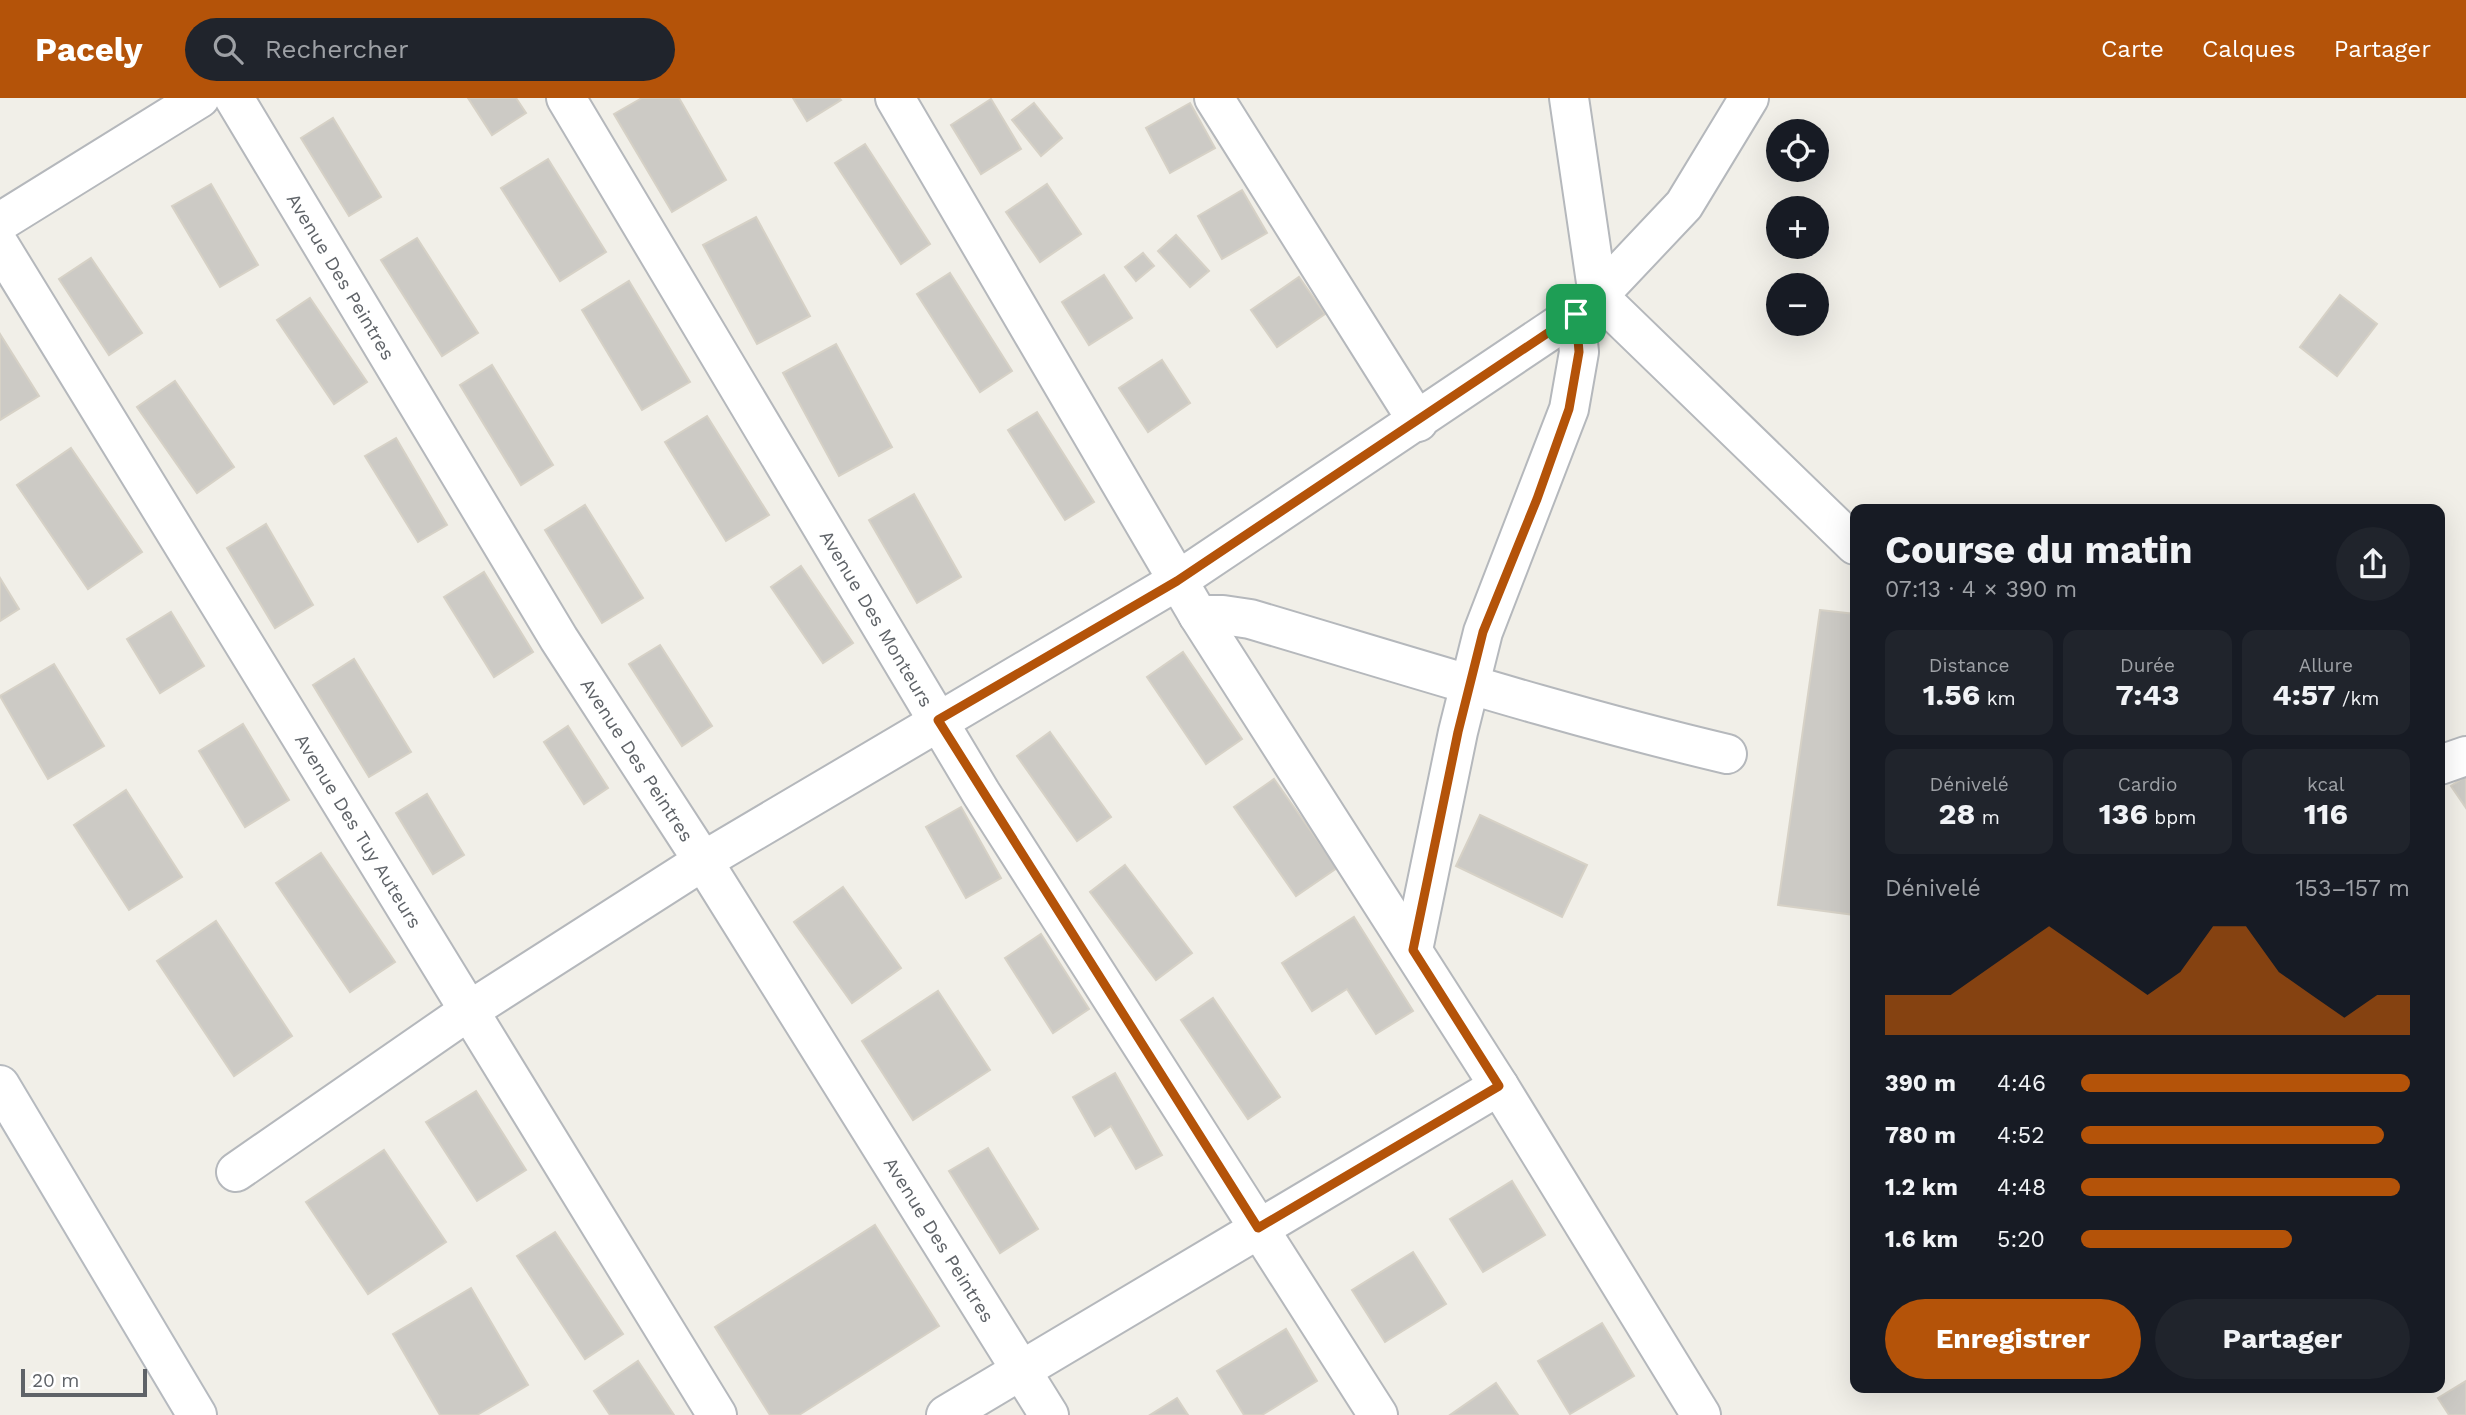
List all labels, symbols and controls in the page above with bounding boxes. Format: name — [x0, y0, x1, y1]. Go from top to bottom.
search box — [185, 18, 675, 81]
text: Pacely — [35, 30, 143, 69]
icon: search — [209, 30, 247, 68]
text: Rechercher — [265, 34, 409, 64]
text: Carte — [2101, 35, 2164, 63]
text: Calques — [2202, 35, 2296, 63]
text: Partager — [2334, 35, 2431, 63]
map controls — [1766, 119, 1829, 336]
button: locate — [1766, 119, 1829, 182]
street label: Avenue Des Peintres — [282, 189, 400, 364]
button: + — [1766, 196, 1829, 259]
button: − — [1766, 273, 1829, 336]
pin — [1546, 284, 1606, 344]
icon: arrive — [1557, 295, 1595, 333]
street label: Avenue Des Monteurs — [815, 526, 938, 711]
button: share — [2336, 527, 2410, 601]
text: Course du matin — [1885, 528, 2193, 572]
text: 07:13 · 4 × 390 m — [1885, 576, 2077, 603]
text: Distance — [1929, 654, 2010, 677]
text: Durée — [2120, 654, 2175, 677]
text: Allure — [2299, 654, 2353, 677]
street label: Avenue Des Peintres — [576, 674, 699, 846]
text: 1.56 — [1923, 677, 1980, 712]
text: 7:43 — [2116, 677, 2179, 712]
text: 4:57 — [2272, 677, 2336, 712]
text: km — [1980, 687, 2016, 710]
text: /km — [2336, 687, 2379, 710]
street label: Avenue Des Tuy Auteurs — [290, 729, 427, 932]
text: Dénivelé — [1930, 773, 2009, 796]
text: Cardio — [2118, 773, 2177, 796]
text: kcal — [2307, 773, 2345, 796]
text: 28 — [1939, 796, 1975, 831]
text: 136 — [2099, 796, 2148, 831]
text: 116 — [2304, 796, 2348, 831]
text: m — [1975, 806, 2000, 829]
text: bpm — [2148, 806, 2196, 829]
text: Dénivelé — [1885, 875, 1981, 902]
text: 153–157 m — [2296, 875, 2410, 902]
text: 390 m — [1885, 1070, 1956, 1097]
text: 4:46 — [1997, 1070, 2046, 1097]
text: 780 m — [1885, 1122, 1956, 1149]
text: 4:52 — [1997, 1122, 2045, 1149]
street label: Avenue Des Peintres — [879, 1153, 1000, 1326]
text: 1.2 km — [1885, 1174, 1958, 1201]
text: 4:48 — [1997, 1174, 2046, 1201]
text: 1.6 km — [1885, 1226, 1958, 1253]
text: 5:20 — [1997, 1226, 2045, 1253]
button: Enregistrer — [1885, 1299, 2141, 1379]
button: Partager — [2155, 1299, 2410, 1379]
scale bar — [21, 1366, 147, 1398]
text: 20 m — [32, 1369, 79, 1392]

